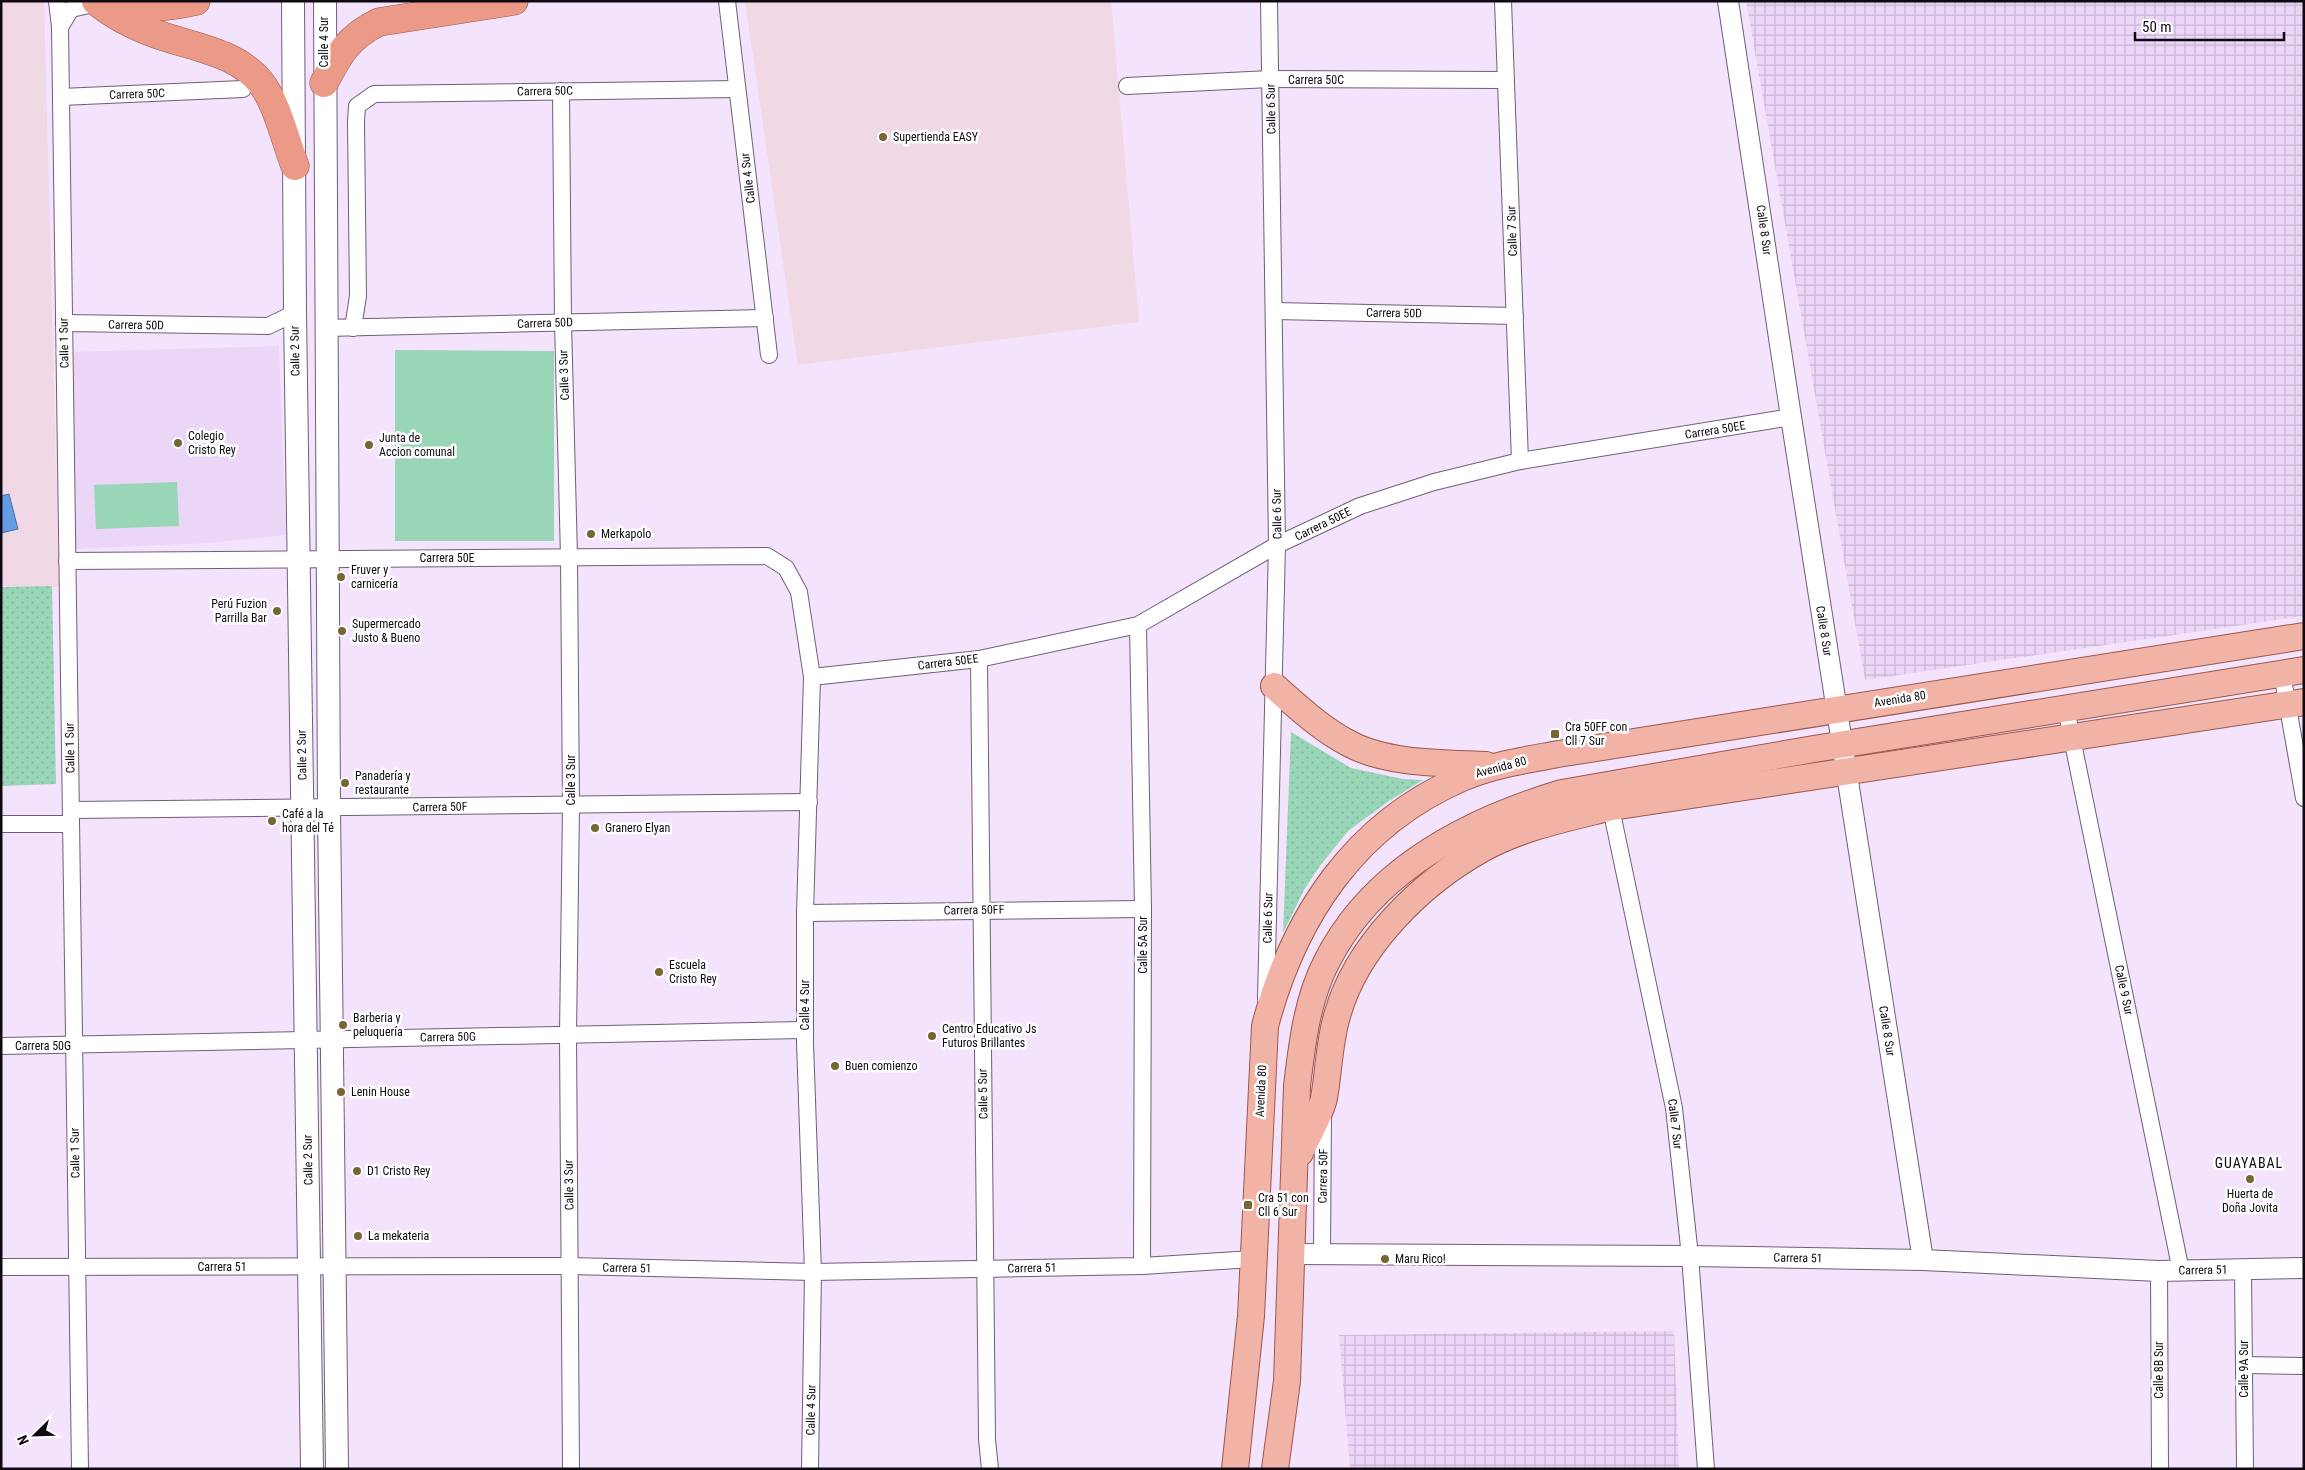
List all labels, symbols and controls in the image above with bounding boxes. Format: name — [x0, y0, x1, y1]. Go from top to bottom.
scale bar — [2135, 10, 2284, 42]
street label: Calle 4 Sur — [317, 16, 331, 67]
text: 50 m — [2142, 18, 2172, 36]
street label: Carrera 50C — [1288, 73, 1344, 87]
street label: Calle 6 Sur — [1264, 83, 1278, 135]
street label: Carrera 50C — [517, 84, 573, 98]
street label: Carrera 50C — [109, 86, 165, 102]
place label: Supertienda EASY — [893, 130, 979, 144]
marker: Supertienda EASY — [877, 131, 889, 143]
street label: Calle 4 Sur — [738, 152, 758, 204]
street label: Calle 8 Sur — [1754, 204, 1775, 256]
street label: Calle 7 Sur — [1504, 205, 1520, 257]
street label: Carrera 50D — [1366, 306, 1422, 320]
street label: Carrera 50D — [517, 315, 573, 331]
street label: Calle 1 Sur — [57, 317, 71, 369]
street label: Carrera 50D — [108, 318, 164, 332]
street label: Calle 2 Sur — [288, 325, 302, 377]
street label: Calle 3 Sur — [556, 349, 572, 401]
street label: Carrera 50EE — [1684, 418, 1746, 442]
place label: Colegio Cristo Rey — [188, 429, 236, 457]
place label: Junta de Accion comunal — [379, 431, 455, 459]
marker: Colegio Cristo Rey — [172, 437, 184, 449]
marker: Junta de Accion comunal — [363, 439, 375, 451]
street label: Calle 6 Sur — [1270, 488, 1284, 540]
street label: Carrera 50EE — [1292, 504, 1354, 544]
place label: Merkapolo — [601, 527, 651, 541]
marker: Merkapolo — [585, 528, 597, 540]
street label: Carrera 50E — [419, 551, 475, 565]
place label: Fruver y carnicería — [351, 563, 398, 591]
marker: Fruver y carnicería — [335, 571, 347, 583]
place label: Perú Fuzion Parrilla Bar — [211, 597, 267, 625]
marker: Perú Fuzion Parrilla Bar — [271, 605, 283, 617]
street label: Calle 8 Sur — [1813, 605, 1835, 658]
place label: Supermercado Justo & Bueno — [352, 617, 421, 645]
marker: Supermercado Justo & Bueno — [336, 625, 348, 637]
street label: Carrera 50EE — [917, 651, 979, 673]
street label: Avenida 80 — [1873, 688, 1927, 710]
place label: Cra 50FF con Cll 7 Sur — [1565, 720, 1627, 748]
street label: Calle 1 Sur — [63, 722, 77, 774]
marker: Cra 50FF con Cll 7 Sur — [1549, 728, 1561, 740]
street label: Calle 2 Sur — [295, 729, 309, 781]
street label: Avenida 80 — [1474, 753, 1528, 781]
street label: Calle 3 Sur — [564, 754, 578, 805]
place label: Panadería y restaurante — [355, 769, 410, 797]
marker: Panadería y restaurante — [339, 777, 351, 789]
street label: Carrera 50F — [412, 800, 468, 814]
place label: Café a la hora del Té — [282, 807, 334, 835]
marker: Café a la hora del Té — [266, 815, 278, 827]
place label: Granero Elyan — [605, 821, 670, 835]
marker: Granero Elyan — [589, 822, 601, 834]
street label: Calle 6 Sur — [1261, 892, 1275, 944]
street label: Carrera 50FF — [944, 902, 1005, 918]
street label: Calle 5A Sur — [1136, 916, 1150, 974]
place label: Escuela Cristo Rey — [669, 958, 717, 986]
street label: Calle 9 Sur — [2112, 964, 2136, 1017]
marker: Escuela Cristo Rey — [653, 966, 665, 978]
street label: Calle 4 Sur — [798, 979, 812, 1030]
street label: Calle 8 Sur — [1876, 1005, 1898, 1058]
place label: Barberia y peluquería — [353, 1011, 403, 1039]
marker: Barberia y peluquería — [337, 1019, 349, 1031]
place label: Centro Educativo Js Futuros Brillantes — [942, 1022, 1036, 1050]
street label: Carrera 50G — [420, 1030, 476, 1044]
marker: Centro Educativo Js Futuros Brillantes — [926, 1030, 938, 1042]
street label: Carrera 50G — [15, 1039, 71, 1053]
place label: Buen comienzo — [845, 1059, 918, 1073]
marker: Buen comienzo — [829, 1060, 841, 1072]
street label: Avenida 80 — [1253, 1065, 1269, 1117]
street label: Calle 5 Sur — [976, 1068, 990, 1120]
place label: Lenin House — [351, 1085, 410, 1099]
marker: Lenin House — [335, 1086, 347, 1098]
street label: Calle 7 Sur — [1665, 1098, 1685, 1150]
street label: Calle 1 Sur — [68, 1127, 82, 1179]
street label: Calle 2 Sur — [301, 1134, 315, 1186]
street label: Carrera 50F — [1316, 1148, 1330, 1204]
district label: GUAYABAL — [2215, 1155, 2283, 1171]
street label: Calle 3 Sur — [562, 1159, 576, 1211]
place label: D1 Cristo Rey — [367, 1164, 430, 1178]
marker: D1 Cristo Rey — [351, 1165, 363, 1177]
marker: Huerta de Doña Jovita — [2244, 1173, 2256, 1185]
place label: Huerta de Doña Jovita — [2222, 1187, 2278, 1215]
place label: Cra 51 con Cll 6 Sur — [1258, 1191, 1309, 1219]
marker: Cra 51 con Cll 6 Sur — [1242, 1199, 1254, 1211]
place label: La mekateria — [368, 1229, 430, 1243]
marker: La mekateria — [352, 1230, 364, 1242]
street label: Carrera 51 — [1773, 1251, 1823, 1265]
place label: Maru Rico! — [1395, 1252, 1446, 1266]
marker: Maru Rico! — [1379, 1253, 1391, 1265]
street label: Carrera 51 — [197, 1260, 247, 1274]
street label: Carrera 51 — [602, 1261, 652, 1275]
street label: Carrera 51 — [1007, 1261, 1057, 1275]
street label: Carrera 51 — [2178, 1263, 2228, 1277]
street label: Calle 9A Sur — [2237, 1340, 2251, 1398]
street label: Calle 8B Sur — [2152, 1341, 2166, 1399]
street label: Calle 4 Sur — [804, 1384, 818, 1436]
north arrow — [10, 1410, 60, 1460]
text: N — [14, 1433, 32, 1447]

